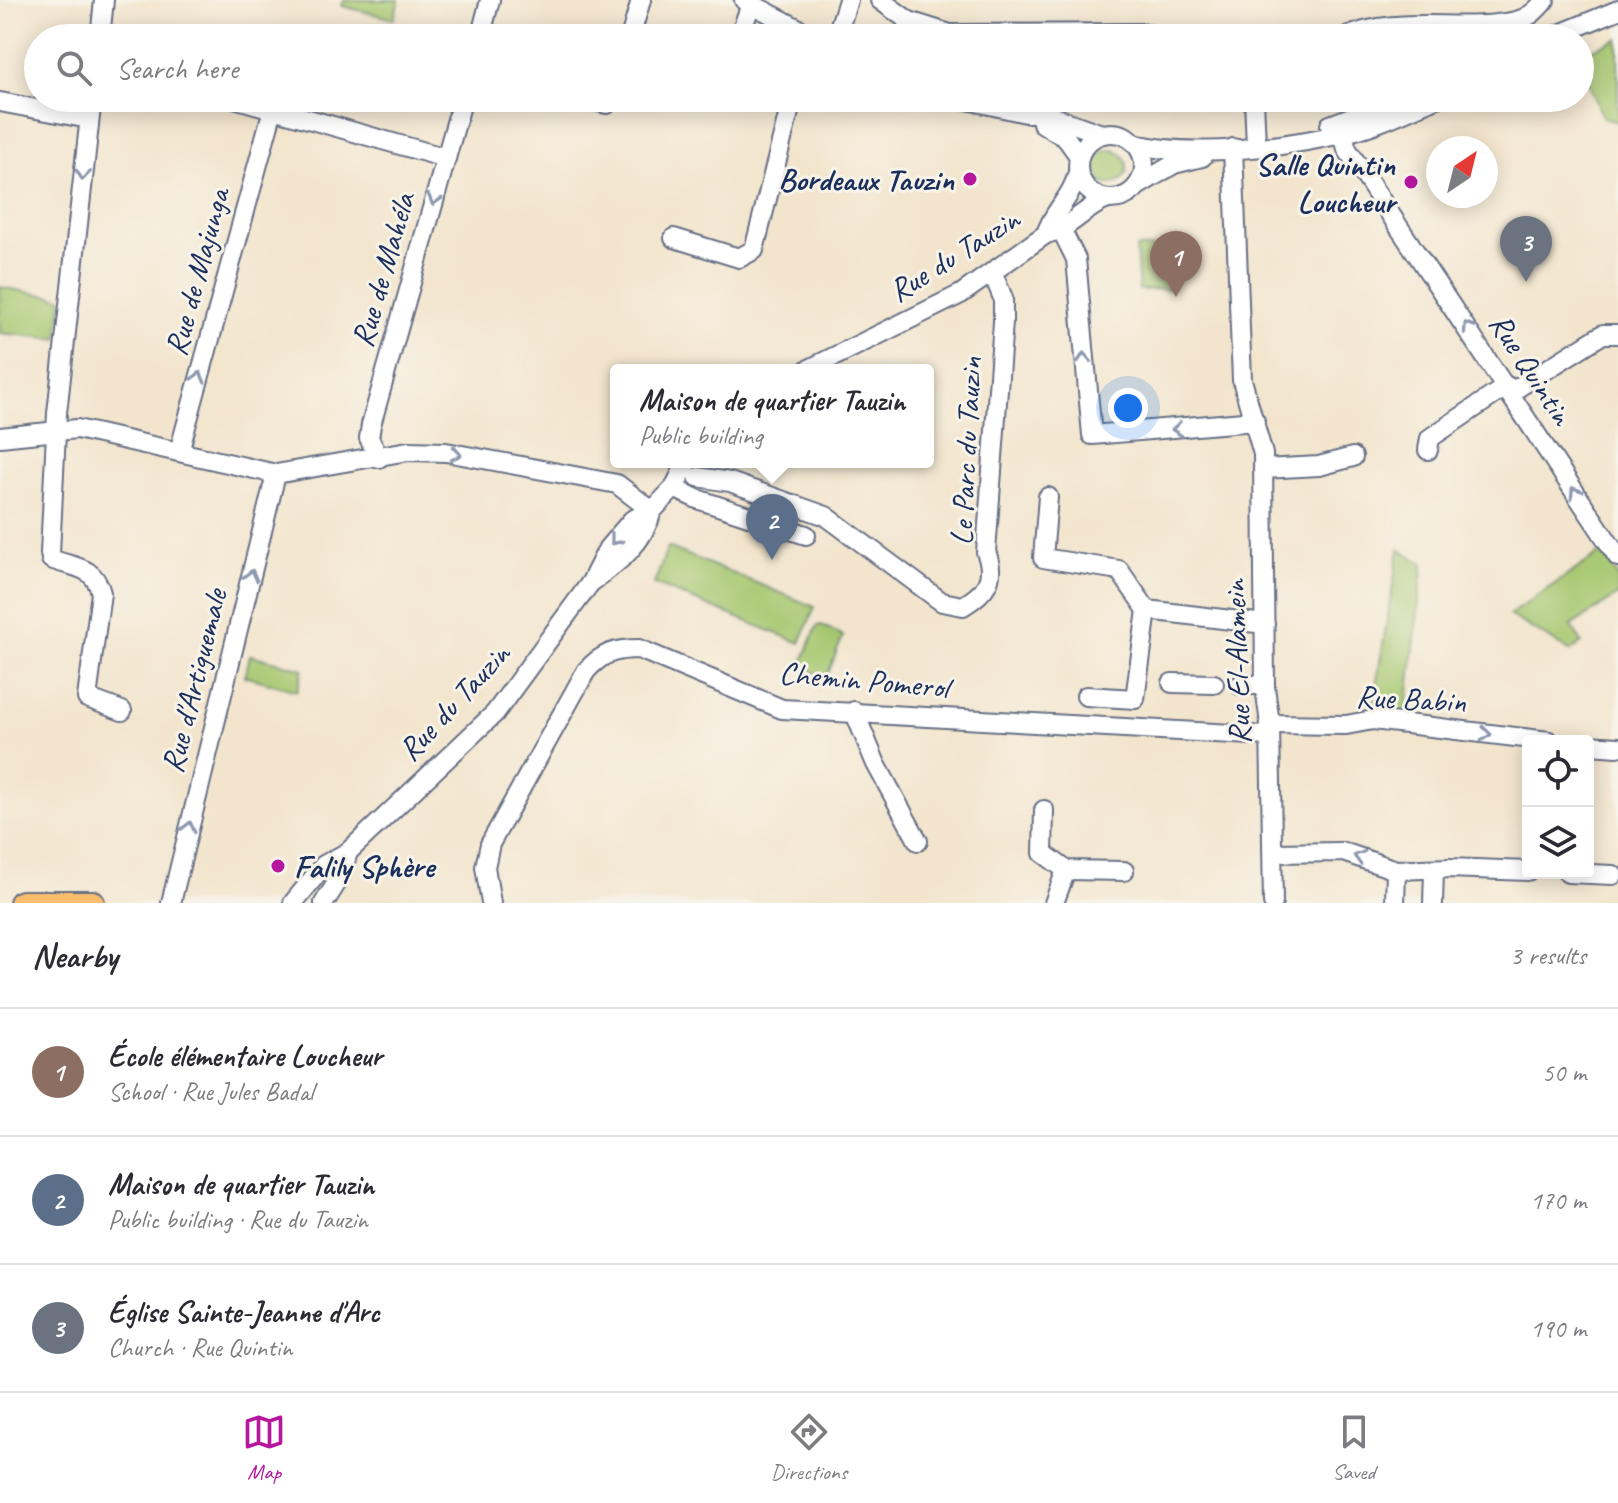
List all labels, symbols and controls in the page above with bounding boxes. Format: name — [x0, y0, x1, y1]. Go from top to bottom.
search box — [24, 24, 1594, 112]
icon: search — [52, 46, 96, 90]
text: Search here — [116, 49, 238, 87]
north arrow — [1426, 136, 1498, 208]
place label: Salle Quintin Loucheur — [1255, 144, 1398, 222]
place label: Bordeaux Tauzin — [778, 159, 955, 200]
one-way arrow — [74, 169, 91, 182]
marker: Bordeaux Tauzin — [961, 170, 979, 188]
marker: Salle Quintin Loucheur — [1402, 173, 1420, 191]
street label: Rue de Majunga — [155, 181, 240, 360]
street label: Rue de Mahéla — [341, 186, 425, 352]
one-way arrow — [427, 193, 443, 207]
street label: Rue du Tauzin — [881, 198, 1028, 311]
pin: 3 — [1500, 216, 1552, 282]
pin: 1 — [1150, 231, 1202, 297]
street label: Rue Quintin — [1480, 305, 1583, 434]
one-way arrow — [1462, 321, 1477, 335]
one-way arrow — [1076, 351, 1093, 364]
street label: Le Parc du Tauzin — [941, 355, 991, 546]
popup — [610, 364, 934, 468]
one-way arrow — [190, 370, 207, 384]
text: Maison de quartier Tauzin — [639, 381, 905, 419]
your location — [1108, 388, 1148, 428]
text: Public building — [639, 419, 762, 452]
one-way arrow — [1170, 420, 1183, 437]
one-way arrow — [449, 445, 463, 462]
one-way arrow — [1570, 486, 1585, 500]
pin: 2 — [746, 494, 798, 560]
one-way arrow — [610, 531, 625, 545]
one-way arrow — [242, 568, 259, 582]
street label: Rue El-Alamein — [1214, 577, 1260, 745]
street label: Rue d'Artiguemale — [151, 582, 237, 777]
street label: Rue du Tauzin — [389, 633, 520, 770]
street label: Chemin Pomerol — [778, 652, 956, 708]
street label: Rue Babin — [1355, 676, 1468, 722]
one-way arrow — [1479, 725, 1493, 742]
map controls — [1522, 735, 1594, 879]
button: locate — [1522, 735, 1594, 807]
button: layers — [1522, 807, 1594, 879]
one-way arrow — [179, 821, 196, 835]
place label: Falily Sphère — [294, 846, 437, 887]
one-way arrow — [1352, 850, 1366, 866]
marker: Falily Sphère — [269, 857, 287, 875]
text: Nearby — [32, 934, 118, 977]
text: 3 results — [1510, 939, 1586, 972]
text: École élémentaire Loucheur — [108, 1037, 382, 1075]
text: 1 — [52, 1056, 64, 1089]
text: 50 m — [1542, 1056, 1586, 1089]
text: School · Rue Jules Badal — [108, 1075, 313, 1108]
text: Maison de quartier Tauzin — [108, 1165, 374, 1203]
text: 2 — [52, 1184, 64, 1217]
text: 170 m — [1530, 1184, 1586, 1217]
text: Public building · Rue du Tauzin — [108, 1203, 368, 1236]
text: Église Sainte-Jeanne d'Arc — [108, 1293, 380, 1331]
text: 3 — [52, 1312, 64, 1345]
text: 190 m — [1530, 1312, 1586, 1345]
text: Church · Rue Quintin — [108, 1331, 292, 1364]
tab: Map — [242, 1410, 286, 1486]
tab: Directions — [771, 1410, 847, 1486]
tab: Saved — [1332, 1410, 1376, 1486]

